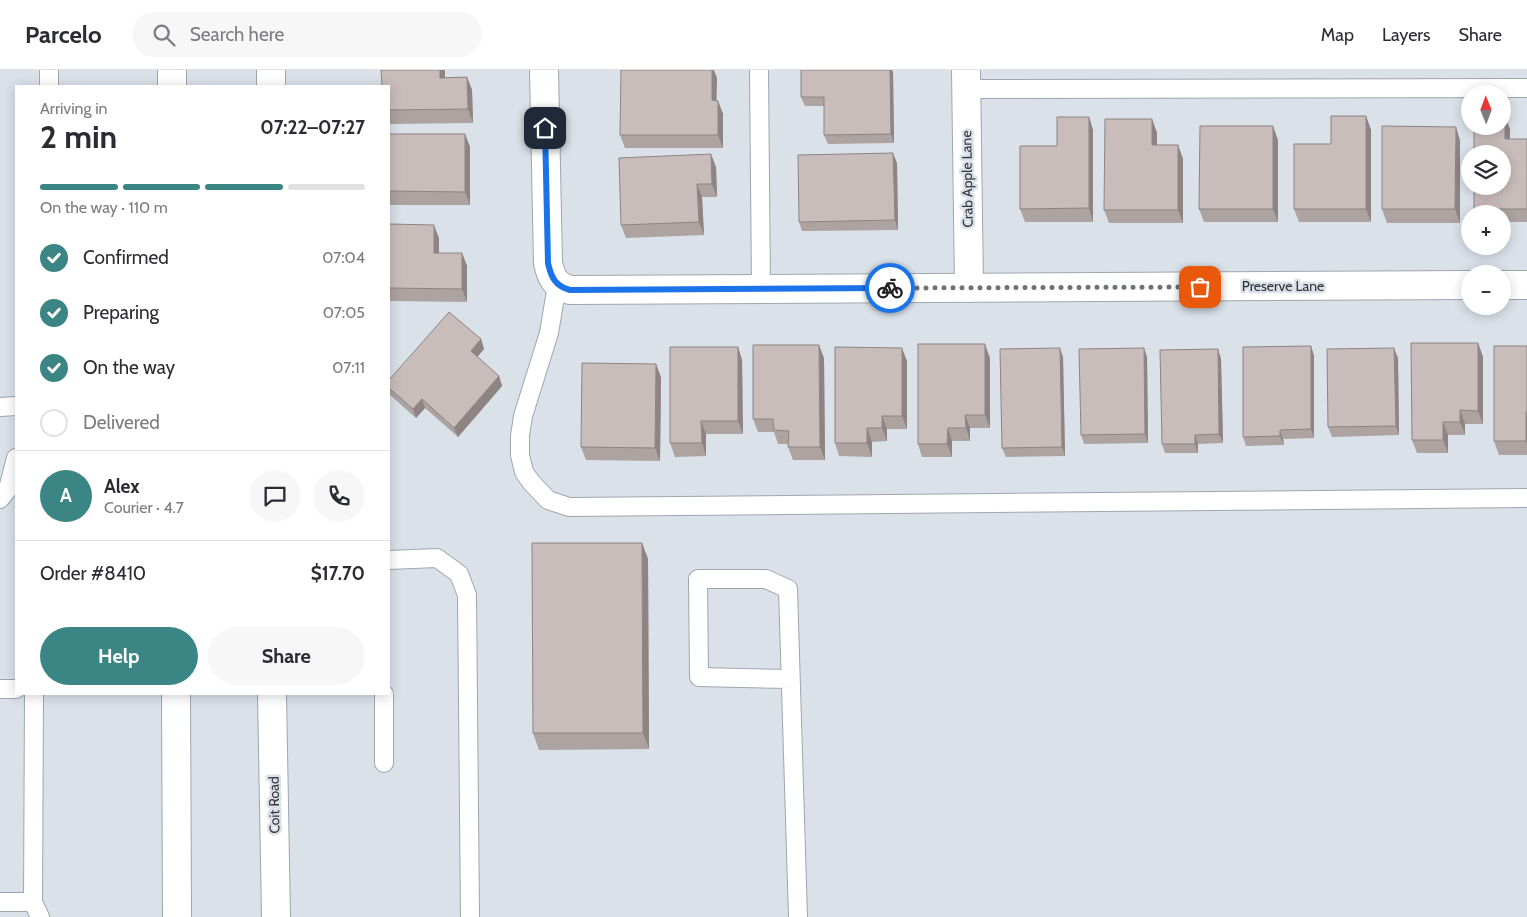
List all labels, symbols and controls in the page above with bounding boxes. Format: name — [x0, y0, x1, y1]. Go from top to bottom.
search box — [132, 12, 482, 57]
text: Parcelo — [25, 20, 102, 49]
icon: search — [150, 21, 178, 49]
text: Search here — [190, 23, 284, 46]
text: Map — [1321, 24, 1354, 46]
text: Layers — [1382, 24, 1431, 46]
text: Share — [1459, 24, 1502, 46]
north arrow — [1461, 85, 1511, 135]
map controls — [1461, 85, 1511, 315]
text: Arriving in — [40, 99, 107, 118]
pin — [524, 107, 566, 149]
icon: home — [531, 114, 559, 142]
text: 07:22–07:27 — [260, 116, 365, 139]
text: 2 min — [40, 117, 117, 156]
street label: Crab Apple Lane — [957, 130, 977, 228]
button: layers — [1461, 145, 1511, 195]
text: On the way · 110 m — [40, 198, 168, 217]
button: + — [1461, 205, 1511, 255]
icon: check — [40, 244, 68, 272]
text: Confirmed — [83, 246, 169, 269]
text: 07:04 — [322, 248, 365, 267]
courier — [865, 263, 915, 313]
button: − — [1461, 265, 1511, 315]
pin — [1179, 266, 1221, 308]
icon: bag — [1186, 273, 1214, 301]
icon: bike — [876, 274, 904, 302]
street label: Preserve Lane — [1242, 277, 1324, 295]
icon: check — [40, 299, 68, 327]
text: Preparing — [83, 301, 159, 324]
text: 07:05 — [323, 303, 365, 322]
icon: check — [40, 354, 68, 382]
text: On the way — [83, 356, 175, 379]
text: 07:11 — [332, 358, 365, 377]
text: Delivered — [83, 411, 160, 434]
button: chat — [249, 470, 301, 522]
button: phone — [313, 470, 365, 522]
text: Alex — [104, 475, 140, 498]
text: A — [60, 484, 72, 507]
text: Courier · 4.7 — [104, 498, 184, 517]
text: Order #8410 — [40, 562, 146, 585]
text: $17.70 — [311, 562, 365, 585]
button: Help — [40, 627, 198, 685]
button: Share — [208, 627, 365, 685]
street label: Coit Road — [265, 776, 283, 834]

